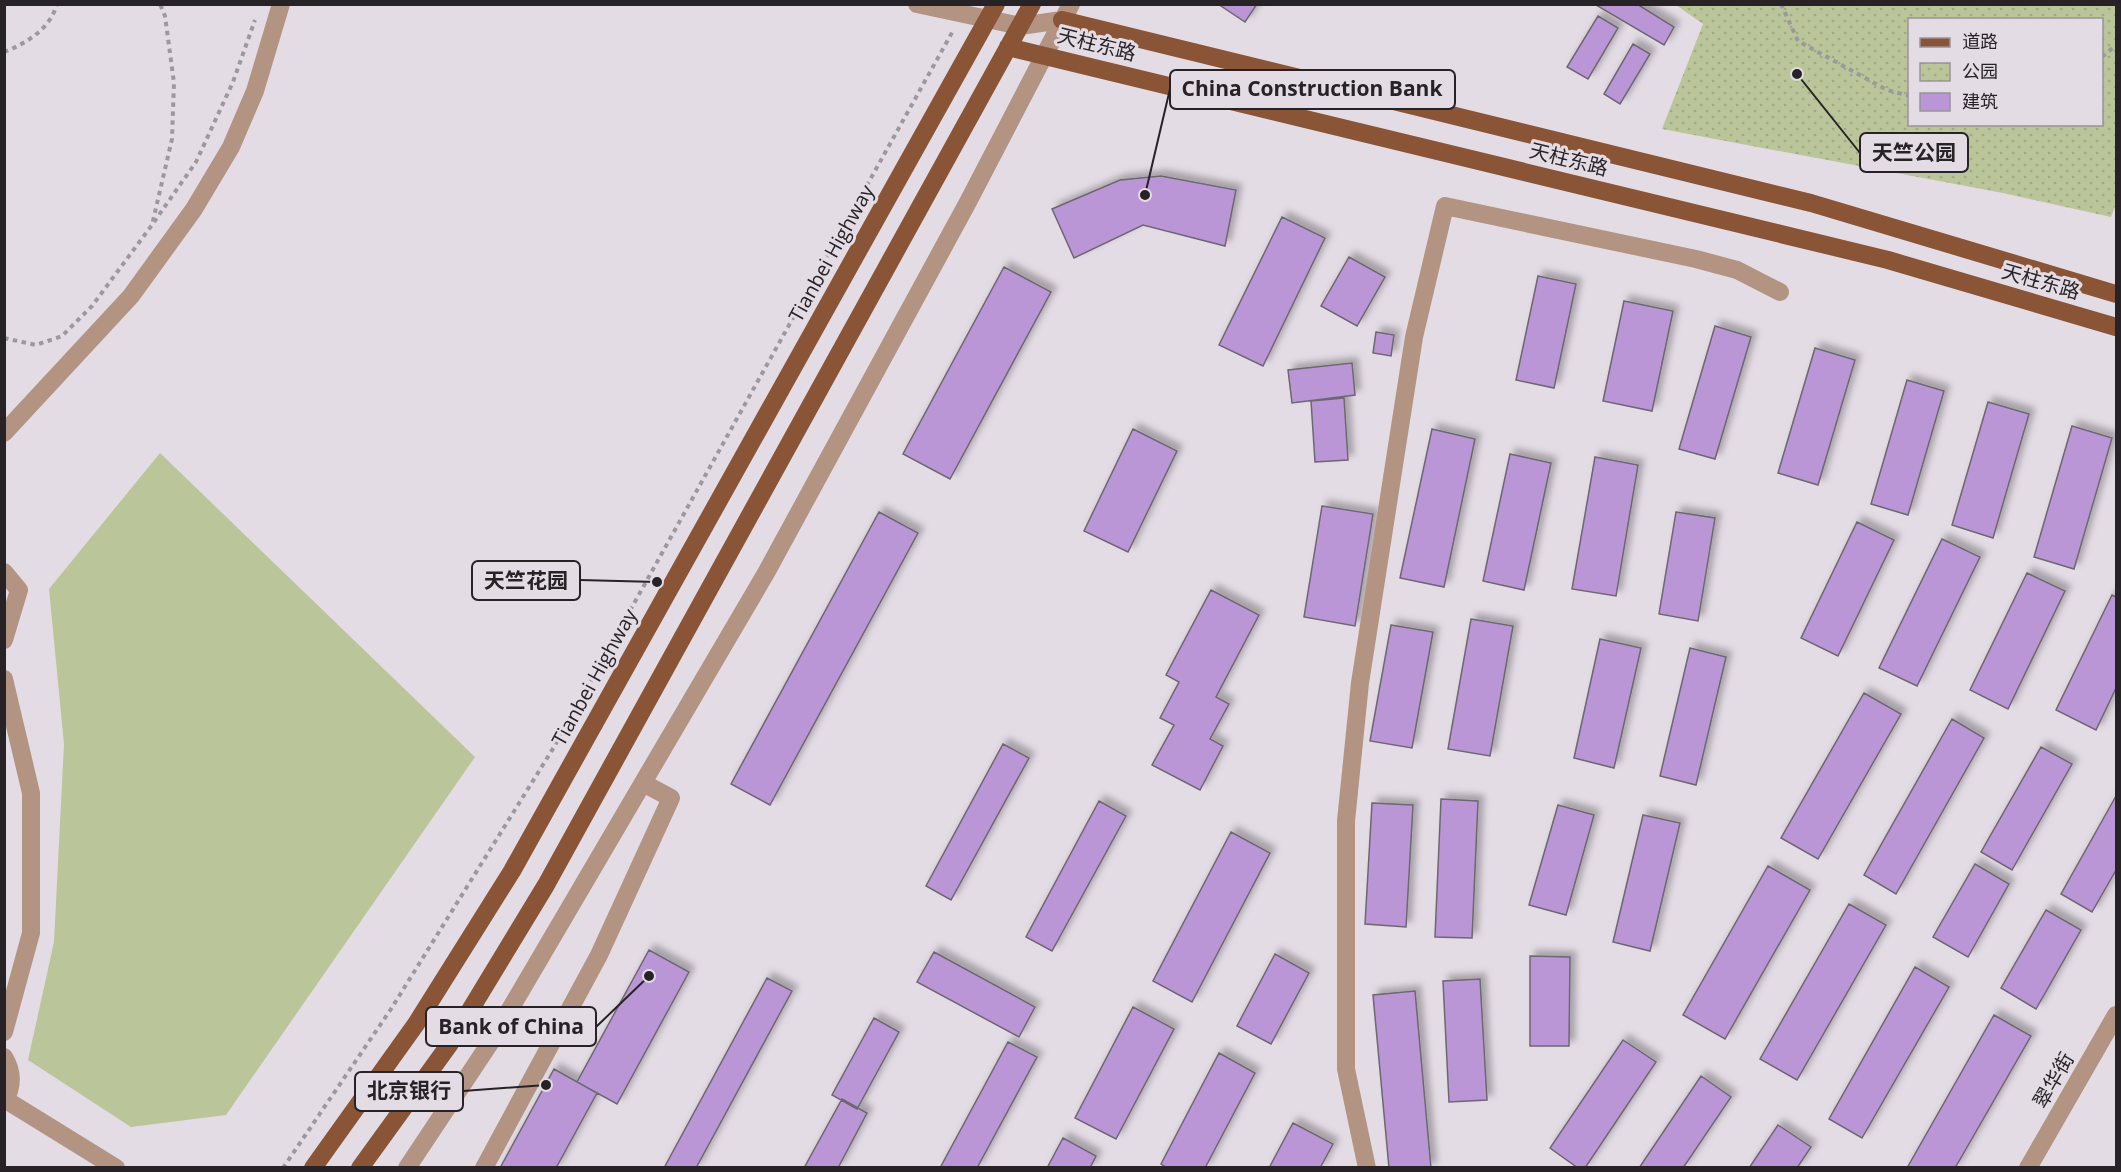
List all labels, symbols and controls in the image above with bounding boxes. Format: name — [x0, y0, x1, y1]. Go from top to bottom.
legend — [1908, 18, 2103, 126]
street label: 天柱东路 — [1055, 21, 1139, 67]
text: 道路 — [1962, 29, 1998, 53]
text: 公园 — [1962, 59, 1998, 83]
callout: China Construction Bank — [1170, 70, 1455, 109]
text: China Construction Bank — [1182, 74, 1443, 102]
text: 建筑 — [1962, 89, 1998, 113]
callout: 天竺公园 — [1860, 133, 1968, 172]
street label: 天柱东路 — [1527, 136, 1611, 182]
text: 天竺公园 — [1872, 138, 1956, 166]
street label: Tianbei Highway — [782, 179, 880, 326]
street label: 天柱东路 — [1999, 257, 2083, 305]
callout: 天竺花园 — [472, 561, 580, 600]
text: 天竺花园 — [484, 566, 568, 594]
street label: Tianbei Highway — [545, 603, 643, 750]
callout: Bank of China — [426, 1007, 596, 1046]
text: Bank of China — [438, 1012, 584, 1040]
street label: 翠华街 — [2026, 1047, 2080, 1113]
callout: 北京银行 — [355, 1072, 463, 1111]
text: 北京银行 — [367, 1076, 451, 1104]

